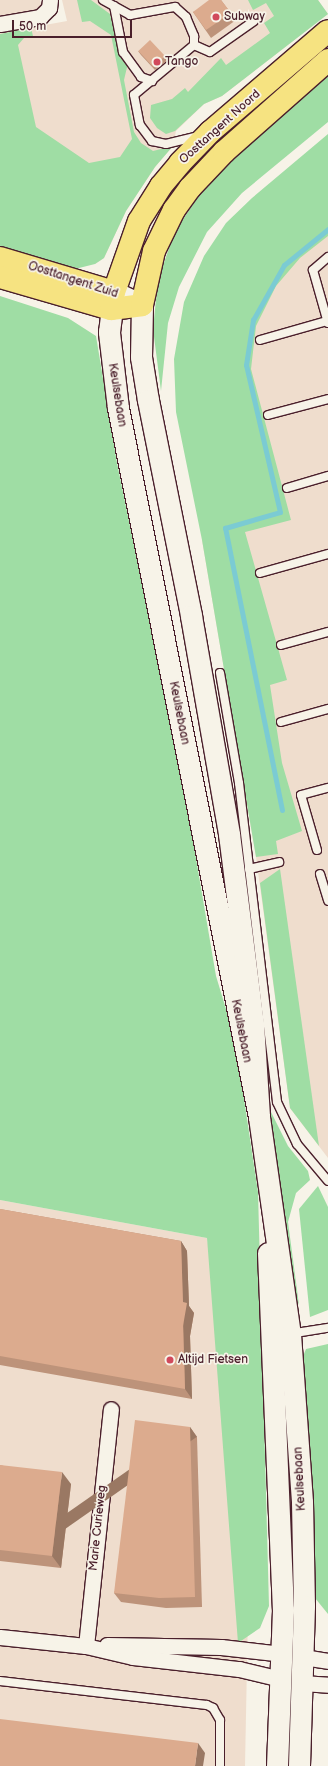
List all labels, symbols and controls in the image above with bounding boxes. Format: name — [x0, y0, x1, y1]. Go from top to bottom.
place label: Subway — [224, 10, 265, 24]
scale bar — [14, 12, 134, 38]
marker: Subway — [211, 12, 221, 22]
text: 50 m — [19, 19, 46, 34]
place label: Tango — [165, 55, 198, 69]
marker: Tango — [152, 57, 162, 67]
street label: Oosttangent Noord — [177, 87, 263, 167]
street label: Oosttangent Zuid — [26, 259, 120, 301]
street label: Keulsebaan — [105, 362, 129, 428]
street label: Keulsebaan — [166, 680, 192, 746]
street label: Keulsebaan — [228, 998, 254, 1064]
place label: Altijd Fietsen — [178, 1353, 248, 1367]
marker: Altijd Fietsen — [165, 1355, 175, 1365]
street label: Keulsebaan — [291, 1447, 309, 1511]
street label: Marie Curieweg — [86, 1484, 110, 1572]

